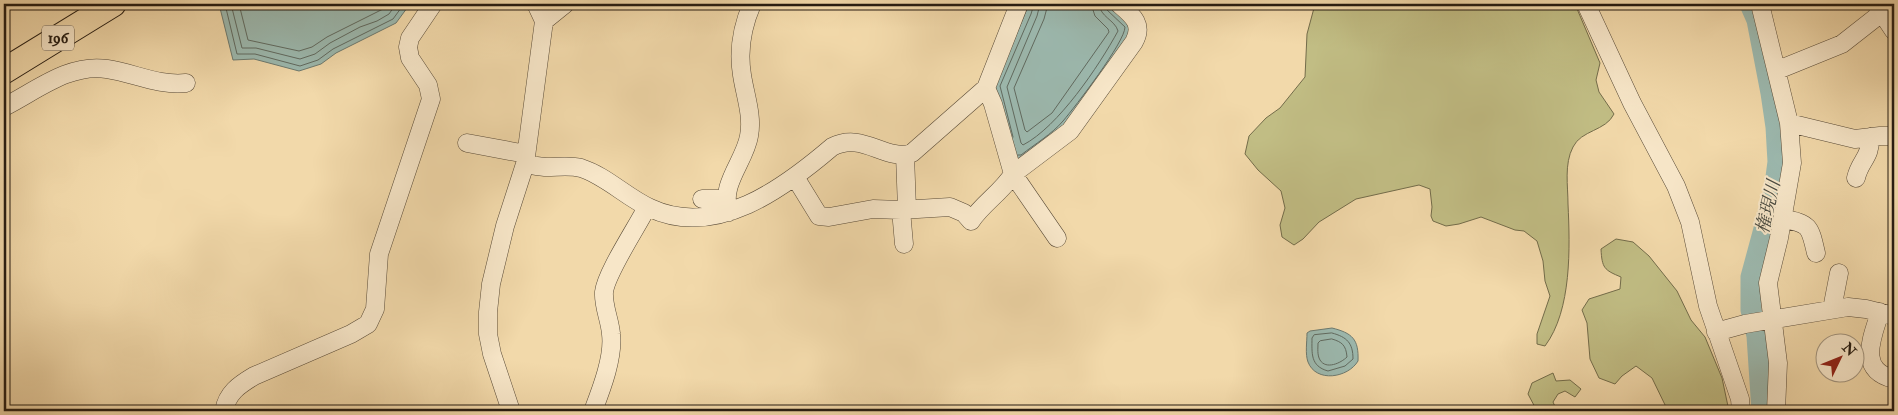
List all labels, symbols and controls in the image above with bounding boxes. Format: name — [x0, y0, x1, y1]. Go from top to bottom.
road number: 196 — [42, 26, 74, 50]
water label: 権現川 — [1751, 176, 1786, 236]
north arrow — [1816, 332, 1866, 382]
text: N — [1838, 338, 1860, 360]

